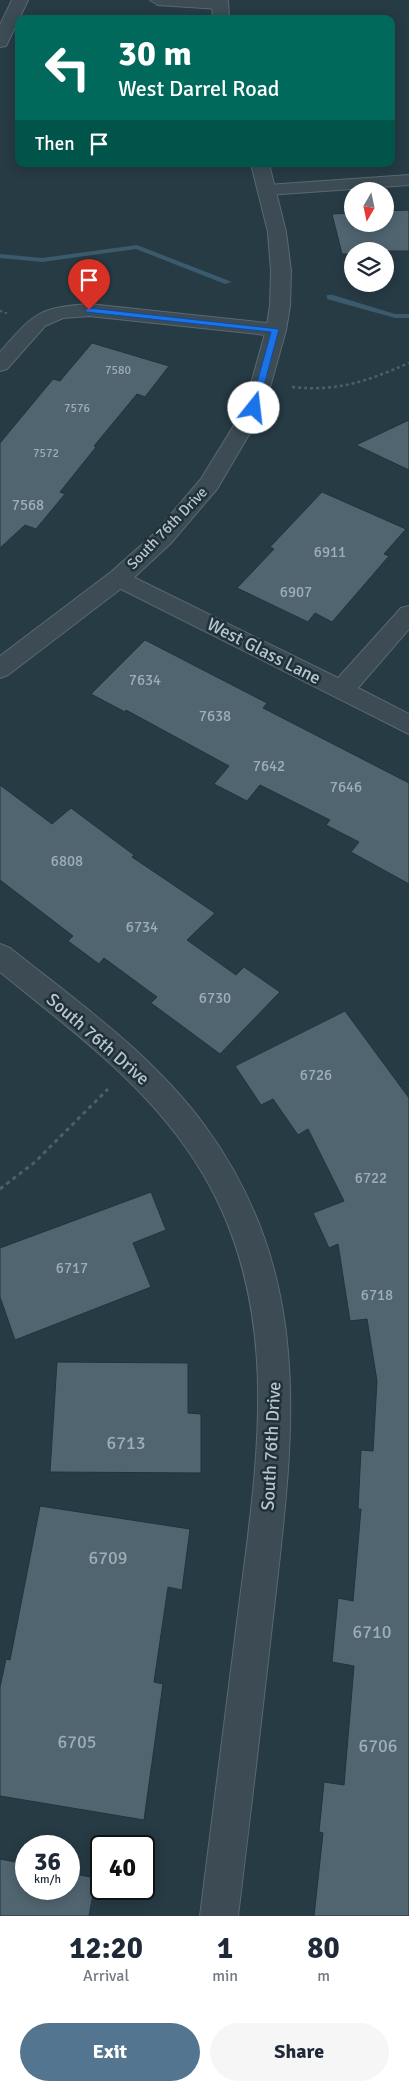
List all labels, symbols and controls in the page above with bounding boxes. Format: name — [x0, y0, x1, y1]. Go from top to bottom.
text: 30 m — [118, 32, 192, 75]
icon: left — [35, 35, 100, 100]
text: West Darrel Road — [118, 75, 279, 102]
icon: arrive — [85, 130, 113, 158]
text: Then — [35, 132, 75, 156]
north arrow — [344, 182, 394, 232]
map controls — [344, 182, 394, 292]
button: layers — [344, 242, 394, 292]
pin — [68, 259, 110, 310]
icon: arrive — [75, 266, 103, 294]
house number: 7580 — [105, 363, 131, 378]
position arrow — [227, 381, 279, 433]
house number: 7576 — [64, 401, 90, 416]
house number: 7572 — [33, 446, 59, 461]
street label: South 76th Drive — [123, 483, 211, 573]
house number: 7568 — [12, 496, 44, 514]
house number: 6911 — [314, 543, 346, 561]
house number: 6907 — [280, 583, 312, 601]
street label: West Glass Lane — [203, 613, 325, 689]
house number: 7634 — [129, 671, 161, 689]
house number: 7638 — [199, 707, 231, 725]
house number: 7642 — [253, 757, 285, 775]
house number: 7646 — [330, 778, 362, 796]
house number: 6808 — [51, 852, 83, 870]
house number: 6734 — [126, 918, 158, 936]
street label: South 76th Drive — [42, 988, 154, 1090]
house number: 6730 — [199, 989, 231, 1007]
house number: 6726 — [300, 1066, 332, 1084]
house number: 6722 — [355, 1169, 387, 1187]
house number: 6717 — [56, 1259, 88, 1277]
house number: 6718 — [361, 1286, 393, 1304]
street label: South 76th Drive — [257, 1381, 285, 1511]
house number: 6713 — [107, 1432, 145, 1454]
house number: 6709 — [89, 1547, 127, 1569]
house number: 6710 — [353, 1621, 391, 1643]
house number: 6705 — [58, 1731, 96, 1753]
house number: 6706 — [359, 1735, 397, 1757]
speed limit sign: 40 — [90, 1835, 155, 1900]
text: 36 — [34, 1846, 61, 1877]
text: km/h — [34, 1872, 61, 1887]
text: 12:20 — [69, 1930, 143, 1967]
text: 1 — [217, 1930, 233, 1967]
text: 80 — [307, 1930, 340, 1967]
text: Arrival — [83, 1966, 129, 1986]
text: min — [212, 1966, 238, 1986]
text: m — [317, 1966, 330, 1986]
button: Exit — [20, 2023, 200, 2081]
button: Share — [210, 2023, 389, 2081]

